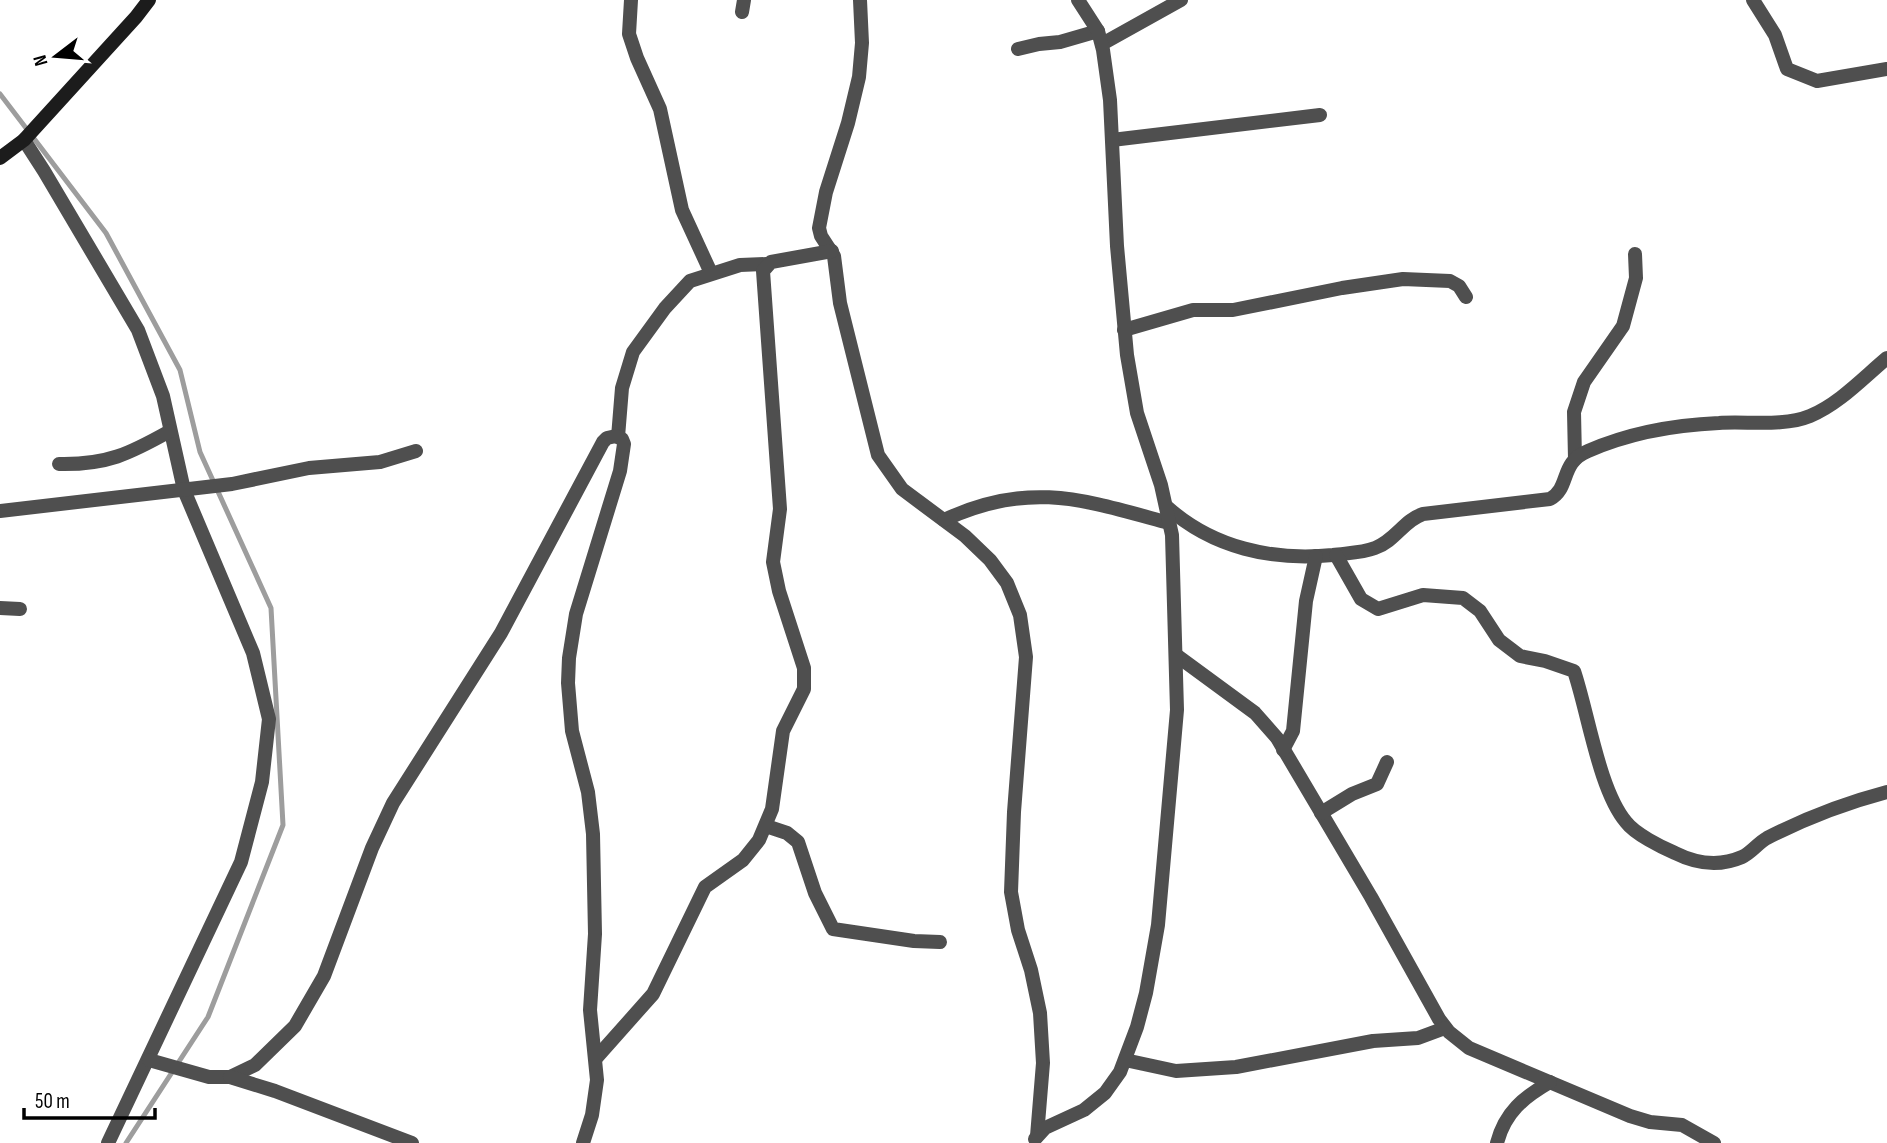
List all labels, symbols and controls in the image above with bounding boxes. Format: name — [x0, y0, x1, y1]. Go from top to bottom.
north arrow — [21, 21, 91, 91]
text: N — [29, 52, 54, 68]
scale bar — [24, 1076, 156, 1120]
text: 50 m — [35, 1089, 70, 1114]

